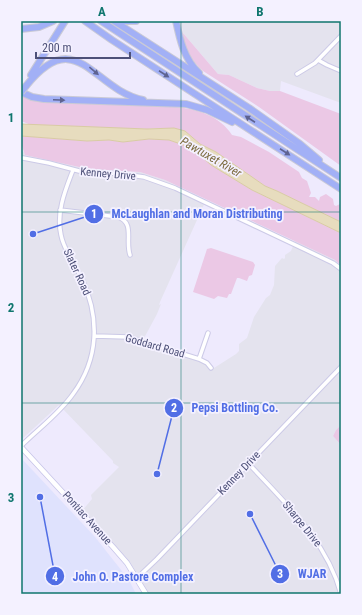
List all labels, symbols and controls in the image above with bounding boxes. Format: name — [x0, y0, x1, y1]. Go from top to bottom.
text: A — [98, 4, 106, 19]
text: B — [256, 4, 264, 19]
scale bar — [36, 34, 130, 60]
text: 200 m — [42, 41, 72, 55]
one-way arrow — [89, 67, 99, 76]
one-way arrow — [159, 70, 169, 78]
one-way arrow — [53, 96, 65, 103]
text: 1 — [8, 110, 14, 125]
one-way arrow — [245, 115, 256, 123]
water label: Pawtuxet River — [178, 134, 244, 180]
one-way arrow — [279, 149, 290, 156]
street label: Kenney Drive — [80, 165, 136, 183]
callout: McLaughlan and Moran Distributing — [84, 202, 291, 226]
text: 1 — [91, 207, 97, 221]
text: McLaughlan and Moran Distributing — [111, 207, 283, 221]
street label: Slater Road — [61, 247, 93, 297]
text: 2 — [8, 300, 15, 315]
street label: Goddard Road — [124, 331, 186, 361]
callout: Pepsi Bottling Co. — [164, 396, 286, 420]
text: 2 — [171, 401, 177, 415]
text: Pepsi Bottling Co. — [192, 401, 278, 415]
street label: Kenney Drive — [215, 448, 263, 498]
street label: Pontiac Avenue — [60, 489, 114, 547]
text: 3 — [8, 490, 14, 505]
street label: Sharpe Drive — [280, 499, 324, 549]
callout: WJAR — [270, 562, 335, 586]
callout: John O. Pastore Complex — [45, 564, 202, 588]
text: 3 — [277, 567, 283, 581]
text: WJAR — [298, 567, 327, 581]
text: 4 — [52, 570, 58, 584]
text: John O. Pastore Complex — [73, 570, 194, 584]

